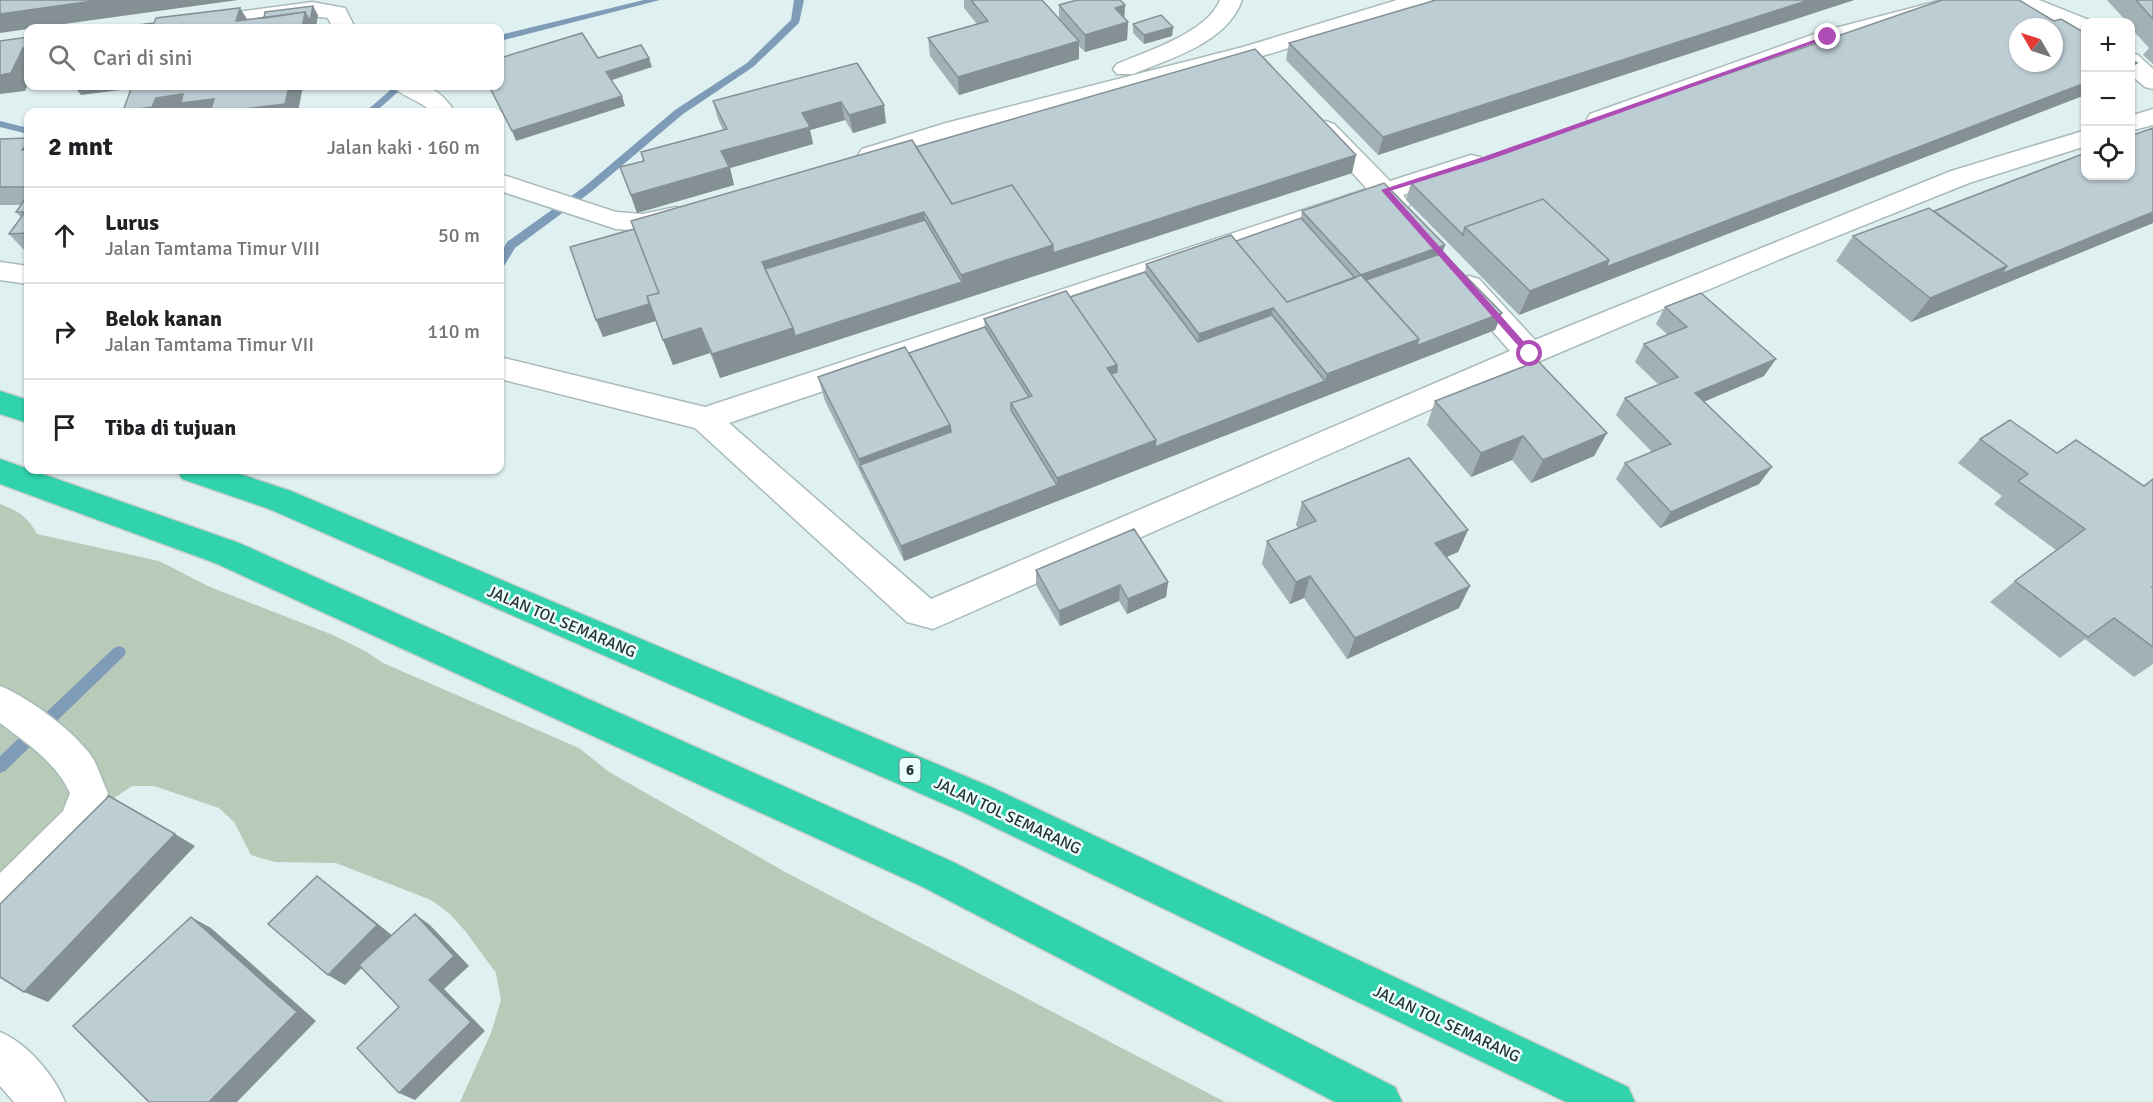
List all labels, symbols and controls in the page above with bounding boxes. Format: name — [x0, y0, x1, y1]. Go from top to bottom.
north arrow — [2009, 18, 2063, 72]
map controls — [2081, 18, 2135, 180]
button: + — [2081, 18, 2135, 72]
route end — [1814, 23, 1840, 49]
search box — [24, 24, 504, 90]
icon: search — [45, 41, 78, 74]
text: Cari di sini — [93, 44, 193, 71]
button: − — [2081, 72, 2135, 126]
button: locate — [2081, 126, 2135, 180]
text: 2 mnt — [48, 131, 113, 163]
text: Jalan kaki · 160 m — [327, 135, 480, 160]
text: Lurus — [105, 209, 159, 236]
icon: ahead — [48, 219, 81, 252]
text: 50 m — [438, 223, 480, 248]
text: Jalan Tamtama Timur VIII — [105, 236, 320, 261]
text: Belok kanan — [105, 305, 222, 332]
icon: right — [48, 315, 81, 348]
text: 110 m — [427, 319, 480, 344]
text: Jalan Tamtama Timur VII — [105, 332, 314, 357]
route start — [1516, 340, 1542, 366]
icon: arrive — [48, 411, 81, 444]
text: Tiba di tujuan — [105, 414, 236, 441]
street label: JALAN TOL SEMARANG — [484, 581, 639, 662]
road number: 6 — [900, 758, 920, 782]
street label: JALAN TOL SEMARANG — [931, 773, 1084, 859]
street label: JALAN TOL SEMARANG — [1370, 981, 1523, 1067]

